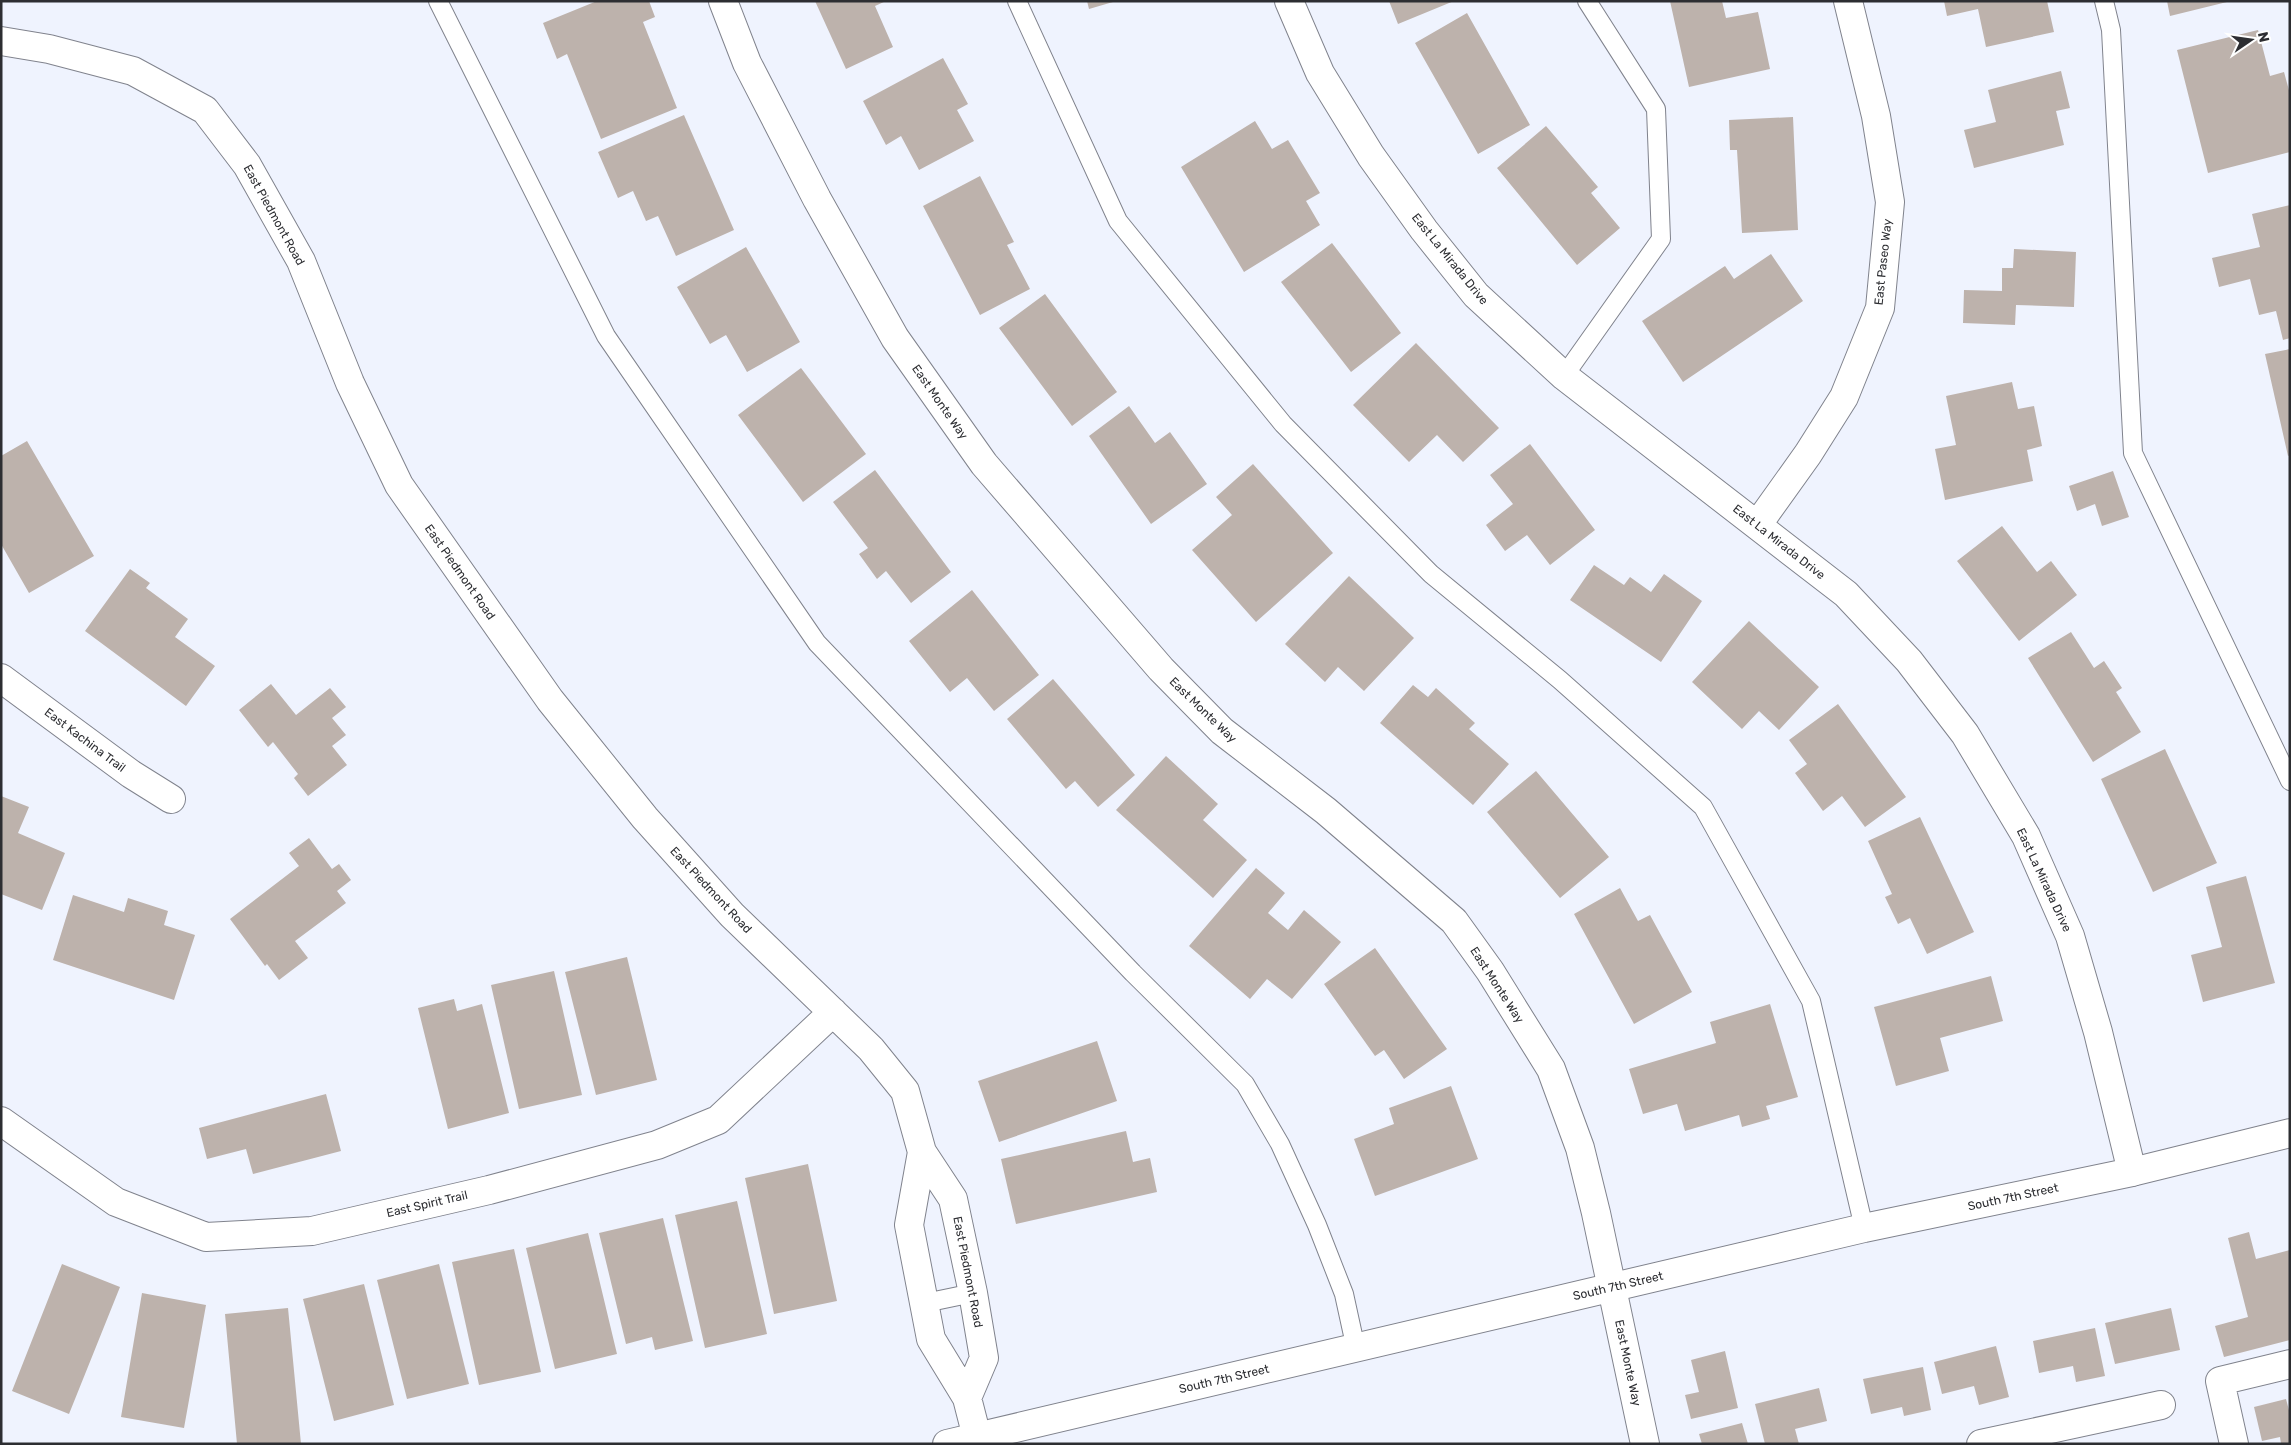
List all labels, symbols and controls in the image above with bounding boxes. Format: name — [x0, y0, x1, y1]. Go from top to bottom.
north arrow — [2226, 15, 2276, 65]
text: N — [2254, 30, 2273, 44]
street label: East Piedmont Road — [241, 162, 307, 268]
street label: East La Mirada Drive — [1409, 211, 1491, 308]
street label: East Paseo Way — [1872, 218, 1895, 306]
street label: East Monte Way — [909, 362, 971, 442]
street label: East La Mirada Drive — [1730, 502, 1828, 582]
street label: East Piedmont Road — [422, 522, 498, 622]
street label: East Monte Way — [1167, 674, 1240, 746]
street label: East Kachina Trail — [42, 705, 128, 775]
street label: East La Mirada Drive — [2014, 826, 2074, 934]
street label: East Piedmont Road — [667, 844, 755, 936]
street label: East Monte Way — [1467, 944, 1527, 1026]
street label: South 7th Street — [1966, 1180, 2060, 1213]
street label: East Spirit Trail — [385, 1188, 469, 1220]
street label: East Piedmont Road — [950, 1215, 986, 1329]
street label: South 7th Street — [1571, 1269, 1665, 1303]
street label: East Monte Way — [1612, 1319, 1644, 1408]
street label: South 7th Street — [1177, 1362, 1271, 1396]

